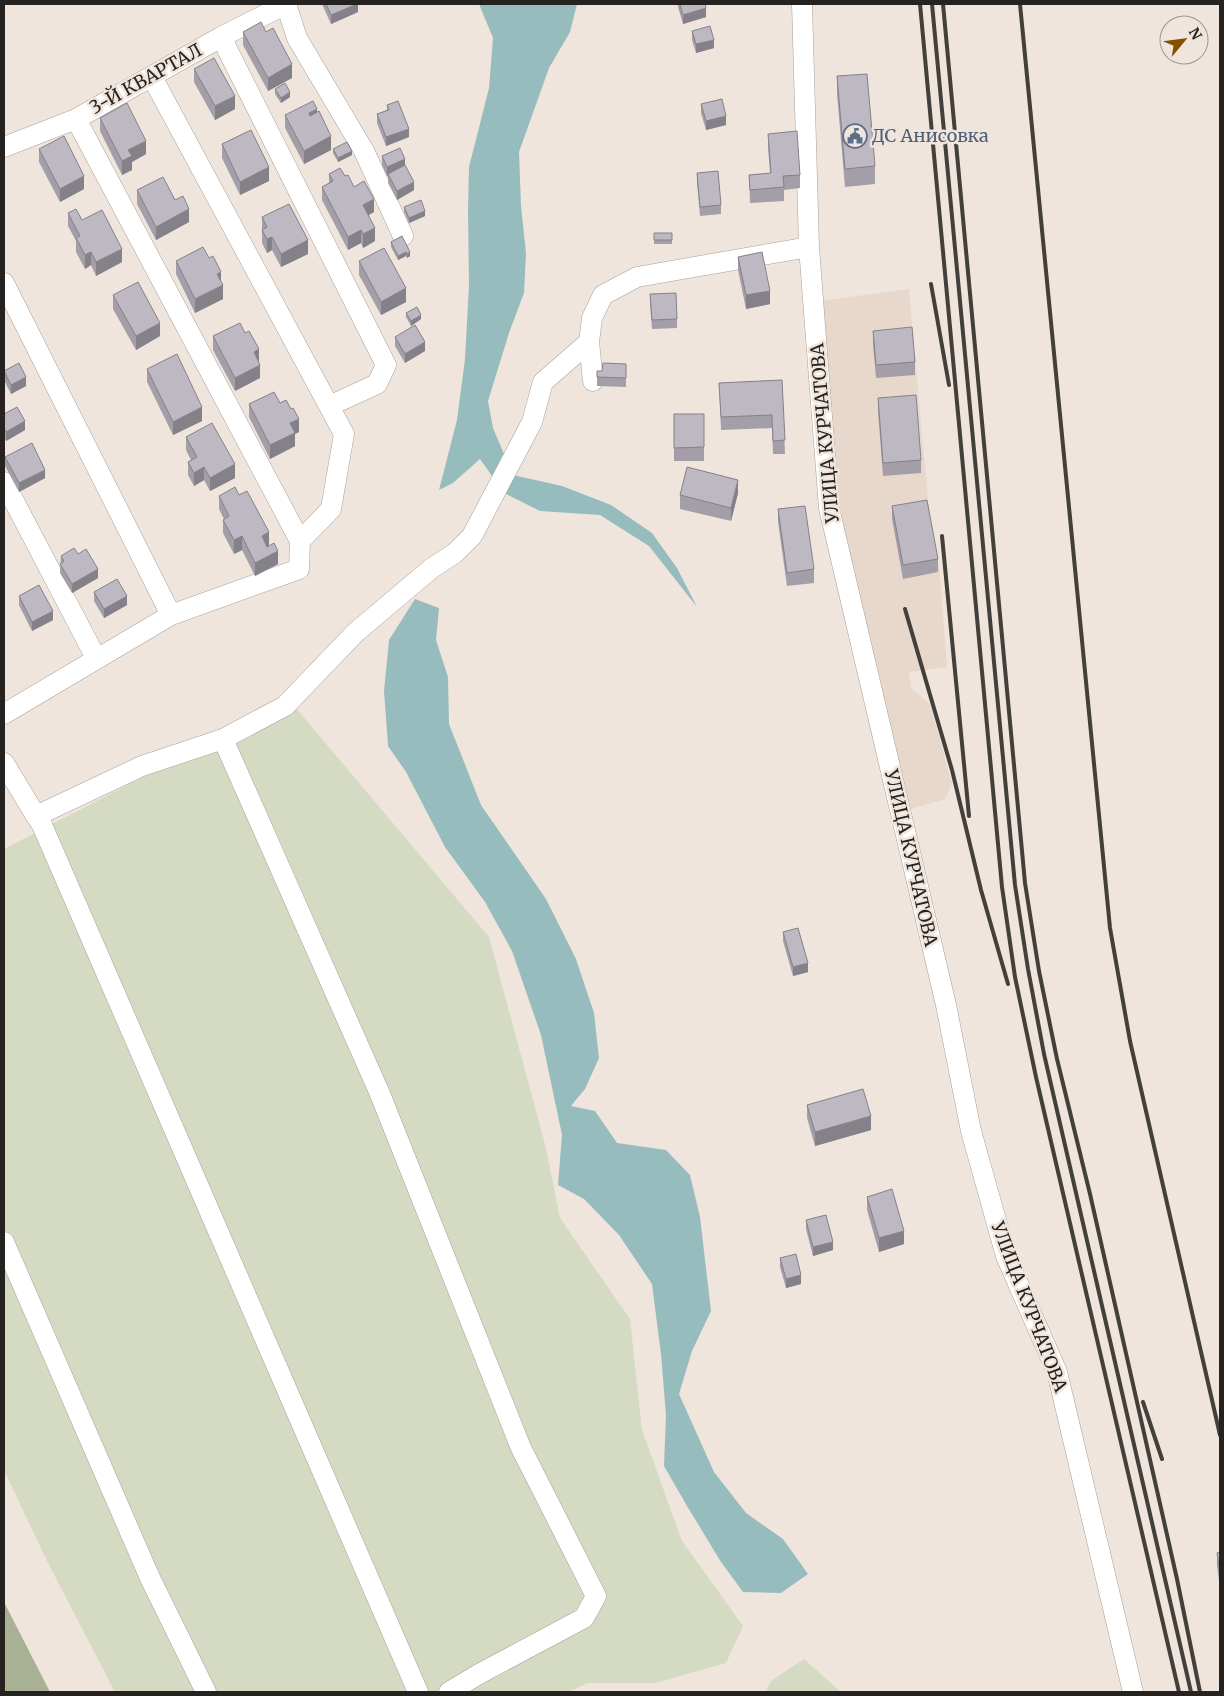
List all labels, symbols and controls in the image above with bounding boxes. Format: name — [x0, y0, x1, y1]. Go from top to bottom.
north arrow — [1159, 15, 1209, 65]
text: N — [1185, 24, 1206, 43]
street label: 3-Й КВАРТАЛ — [85, 38, 206, 119]
public building icon: ДС Анисовка — [842, 123, 868, 149]
place label: ДС Анисовка — [872, 124, 989, 147]
street label: УЛИЦА КУРЧАТОВА — [805, 342, 844, 525]
street label: УЛИЦА КУРЧАТОВА — [880, 766, 943, 949]
street label: УЛИЦА КУРЧАТОВА — [986, 1217, 1073, 1396]

